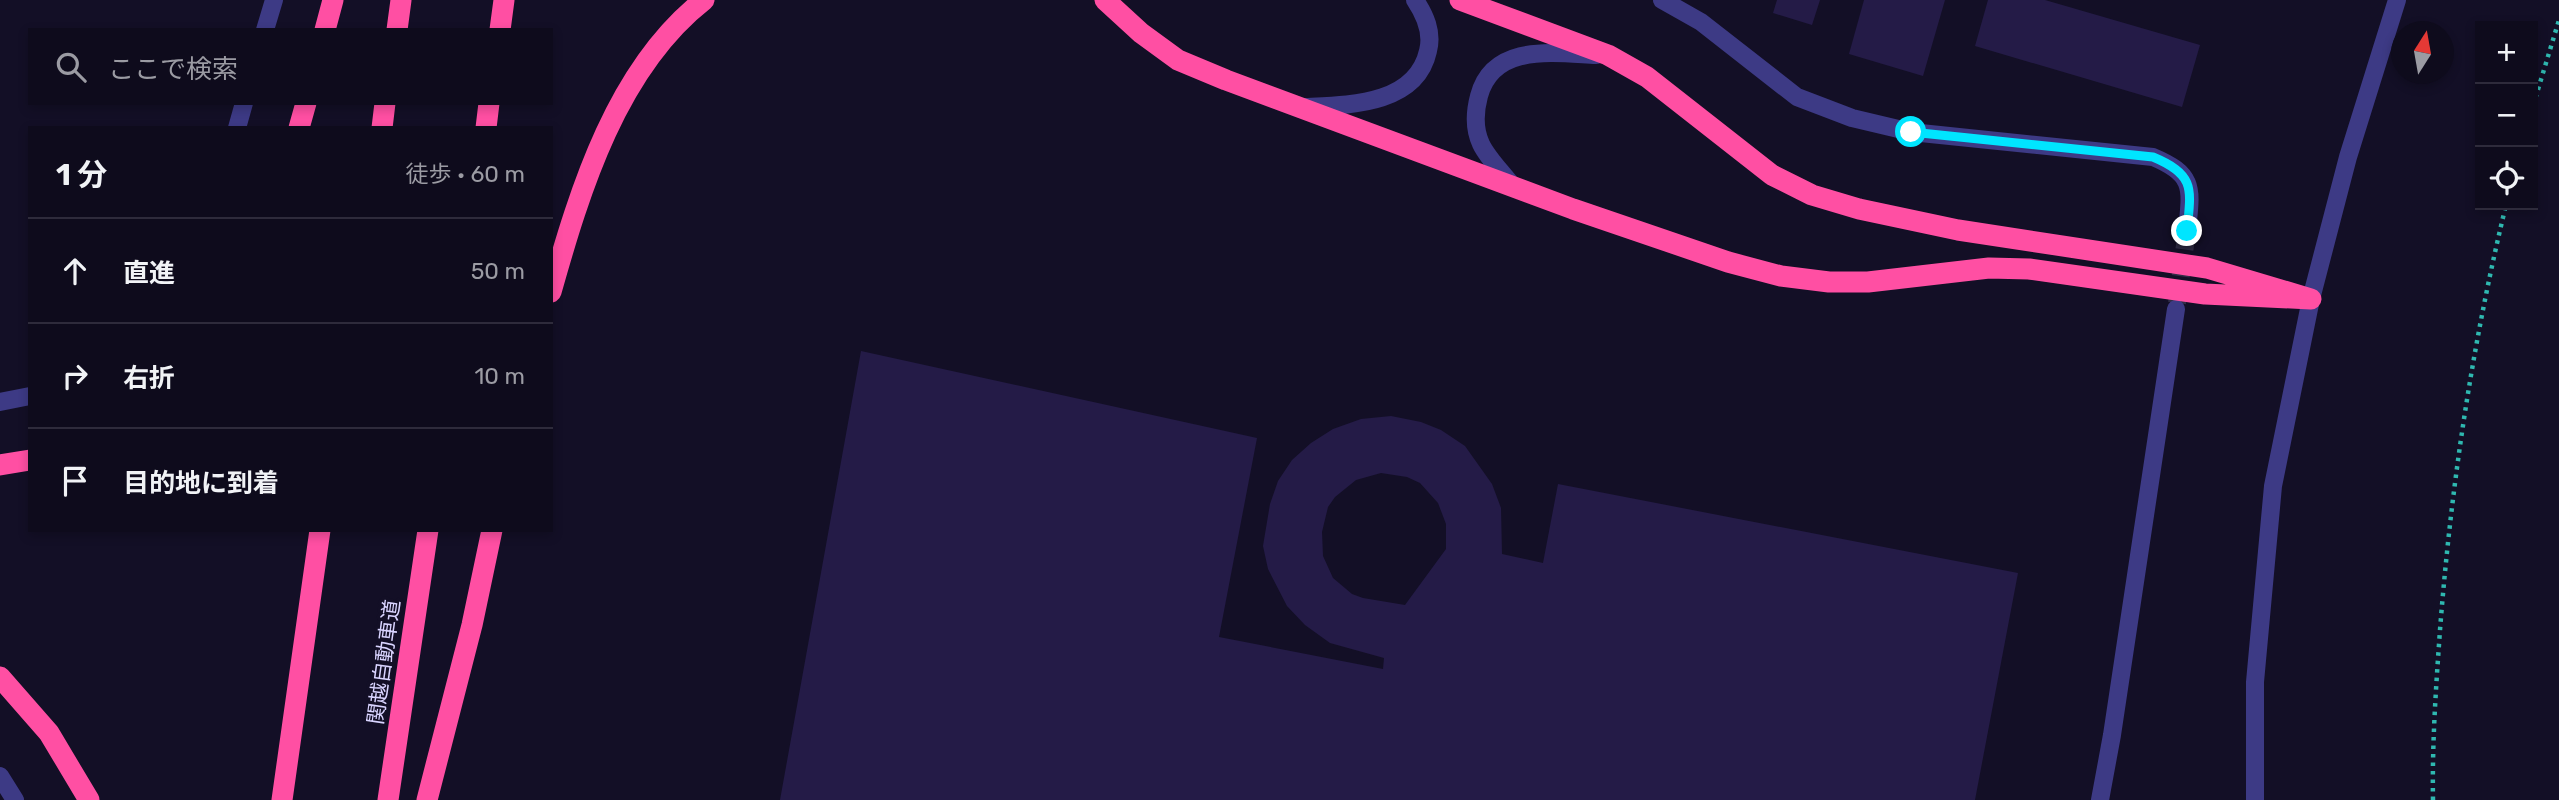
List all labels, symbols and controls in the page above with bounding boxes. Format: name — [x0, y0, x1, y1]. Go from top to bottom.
north arrow — [2391, 21, 2454, 84]
map controls — [2475, 21, 2538, 210]
button: + — [2475, 21, 2538, 84]
search box — [28, 28, 553, 105]
icon: search — [52, 48, 90, 86]
text: ここで検索 — [108, 54, 238, 85]
button: − — [2475, 84, 2538, 147]
route start — [1895, 116, 1926, 147]
button: locate — [2475, 147, 2538, 210]
text: 1 分 — [56, 157, 107, 193]
text: 徒歩 · 60 m — [406, 160, 525, 188]
route end — [2171, 215, 2202, 246]
icon: ahead — [56, 252, 94, 290]
text: 50 m — [471, 257, 525, 285]
text: 直進 — [123, 258, 175, 289]
icon: right — [56, 357, 94, 395]
text: 10 m — [474, 362, 525, 390]
text: 右折 — [123, 363, 175, 394]
icon: arrive — [56, 462, 94, 500]
text: 目的地に到着 — [123, 468, 279, 499]
street label: 関越自動車道 — [362, 598, 405, 726]

